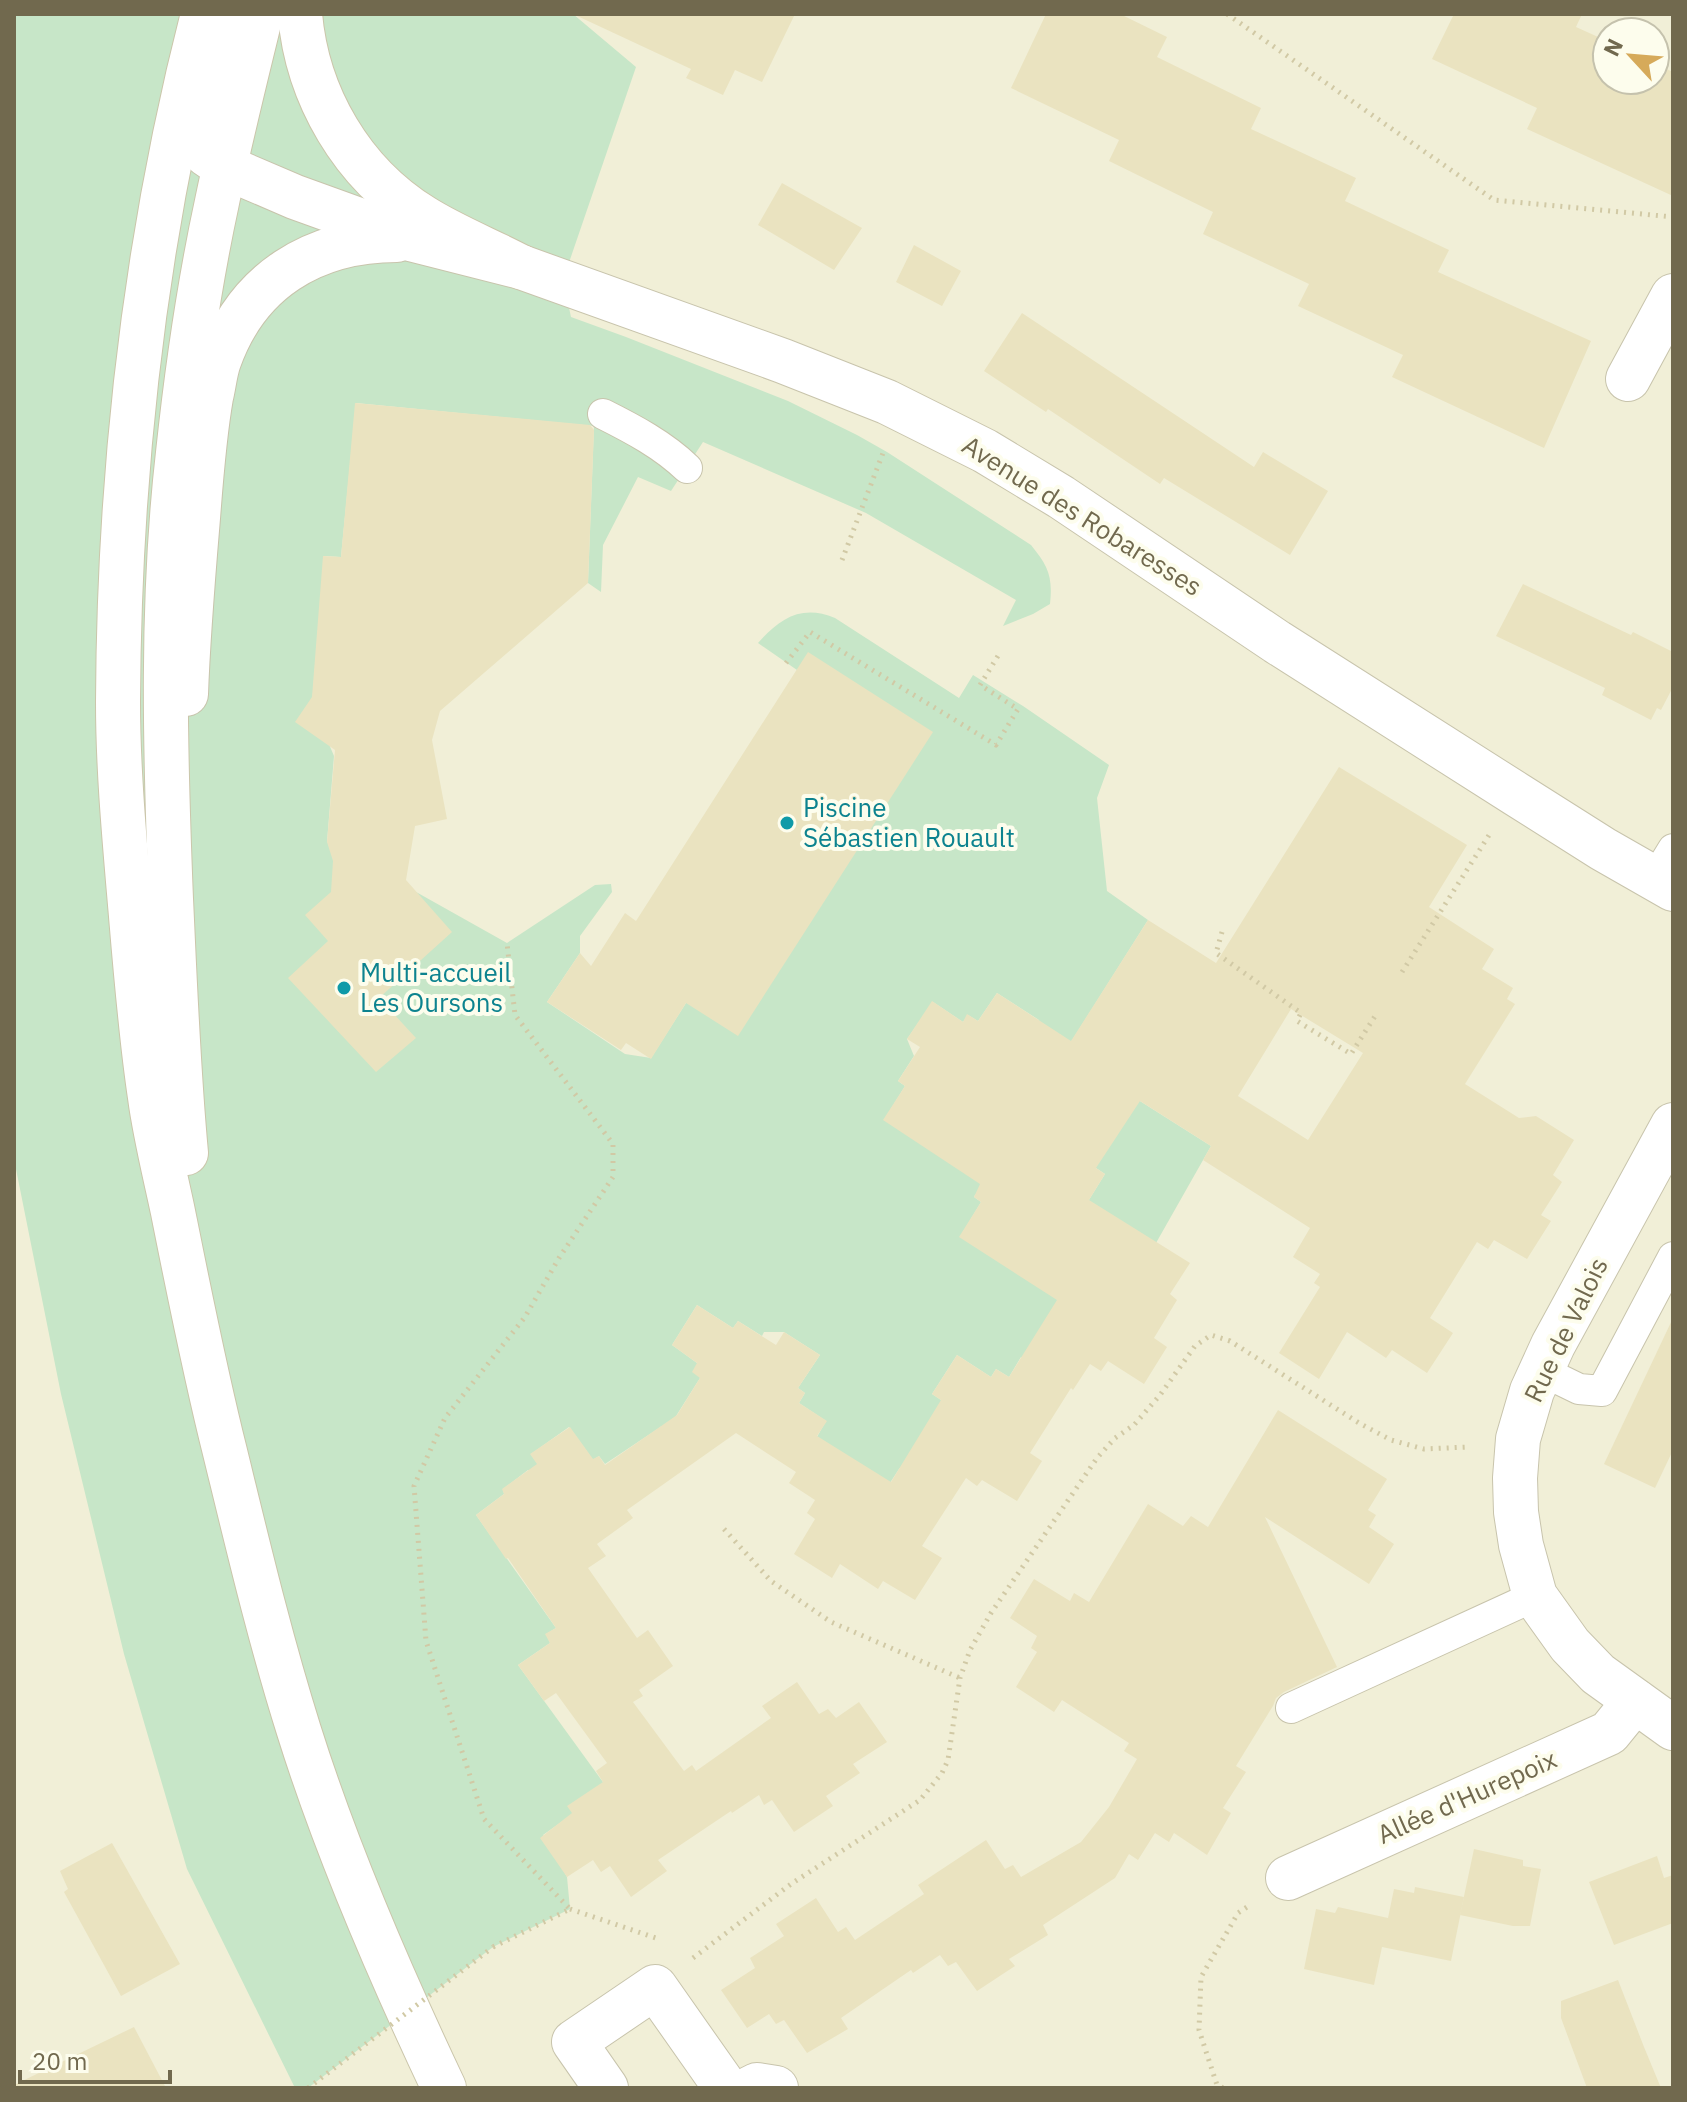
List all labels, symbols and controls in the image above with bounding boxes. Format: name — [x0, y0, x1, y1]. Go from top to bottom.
north arrow — [1591, 16, 1671, 96]
text: N — [1596, 33, 1629, 61]
street label: Avenue des Robaresses — [956, 427, 1209, 603]
place label: Piscine Sébastien Rouault — [803, 790, 1015, 854]
marker: Piscine Sébastien Rouault — [778, 814, 796, 832]
place label: Multi-accueil Les Oursons — [360, 955, 511, 1019]
marker: Multi-accueil Les Oursons — [335, 979, 353, 997]
street label: Rue de Valois — [1515, 1252, 1615, 1408]
street label: Allée d'Hurepoix — [1372, 1741, 1562, 1851]
scale bar — [20, 2034, 170, 2084]
text: 20 m — [32, 2045, 87, 2077]

